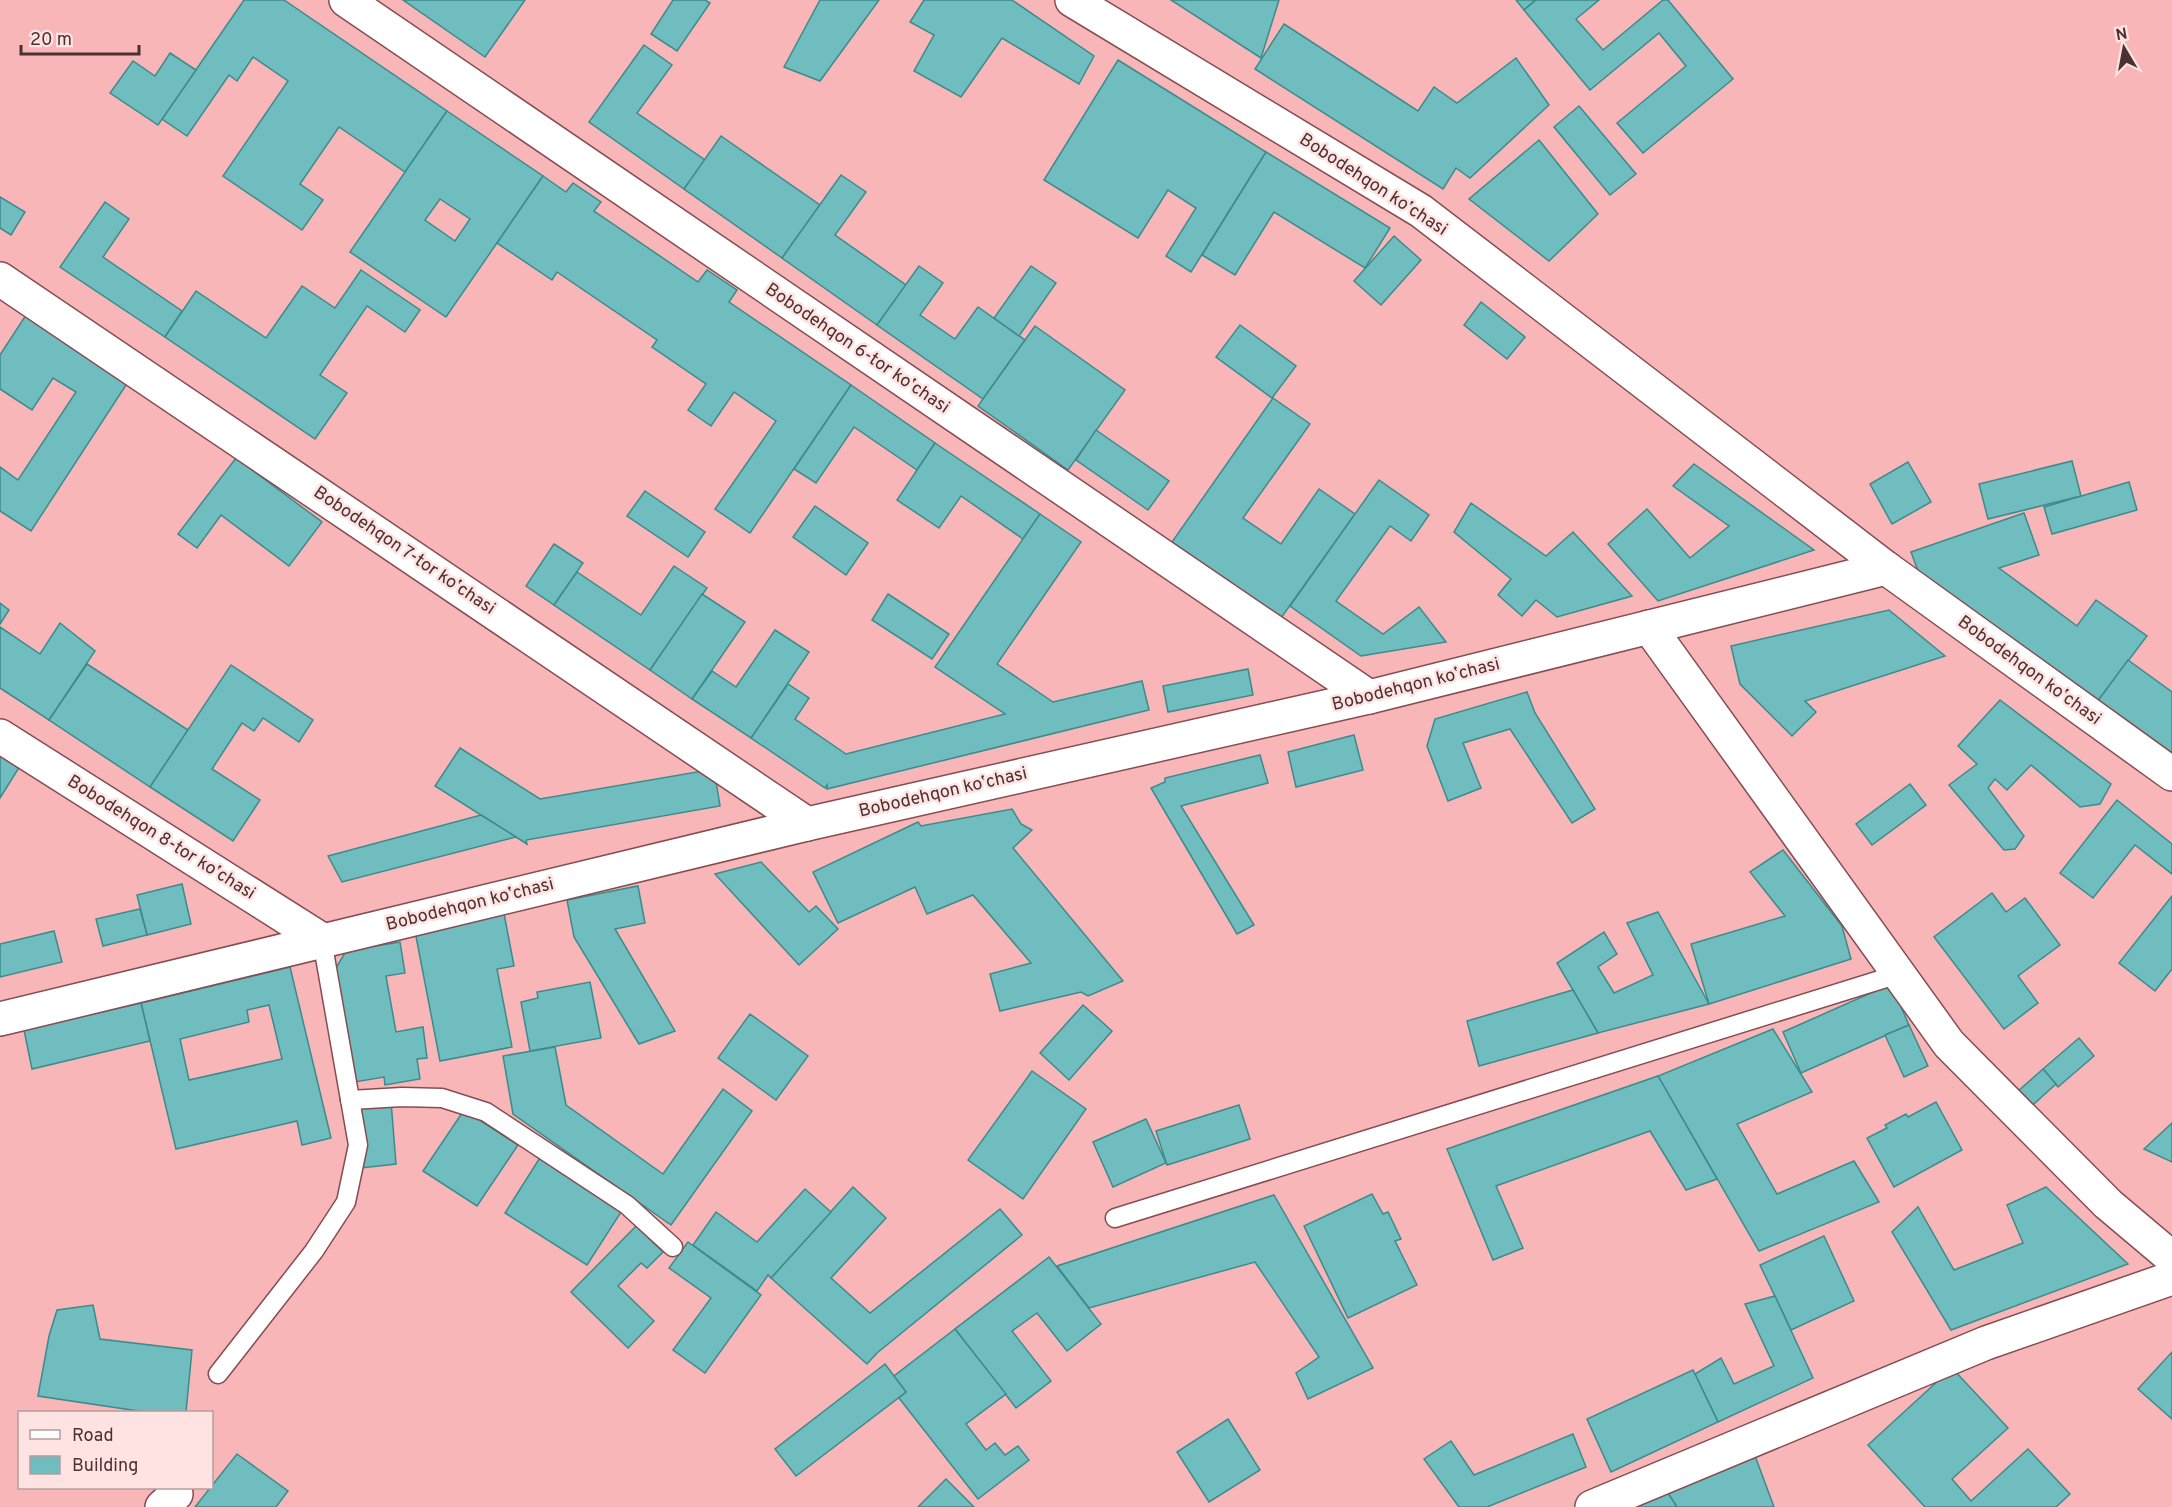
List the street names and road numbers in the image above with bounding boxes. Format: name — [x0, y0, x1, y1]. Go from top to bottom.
street label: Bobodehqon koʼchasi — [1295, 128, 1451, 242]
street label: Bobodehqon 6-tor koʼchasi — [760, 279, 954, 419]
street label: Bobodehqon 7-tor koʼchasi — [309, 481, 499, 621]
street label: Bobodehqon koʼchasi — [1953, 611, 2105, 731]
street label: Bobodehqon koʼchasi — [1330, 653, 1502, 717]
street label: Bobodehqon koʼchasi — [857, 762, 1029, 824]
street label: Bobodehqon 8-tor koʼchasi — [63, 771, 259, 905]
street label: Bobodehqon koʼchasi — [384, 873, 556, 937]

